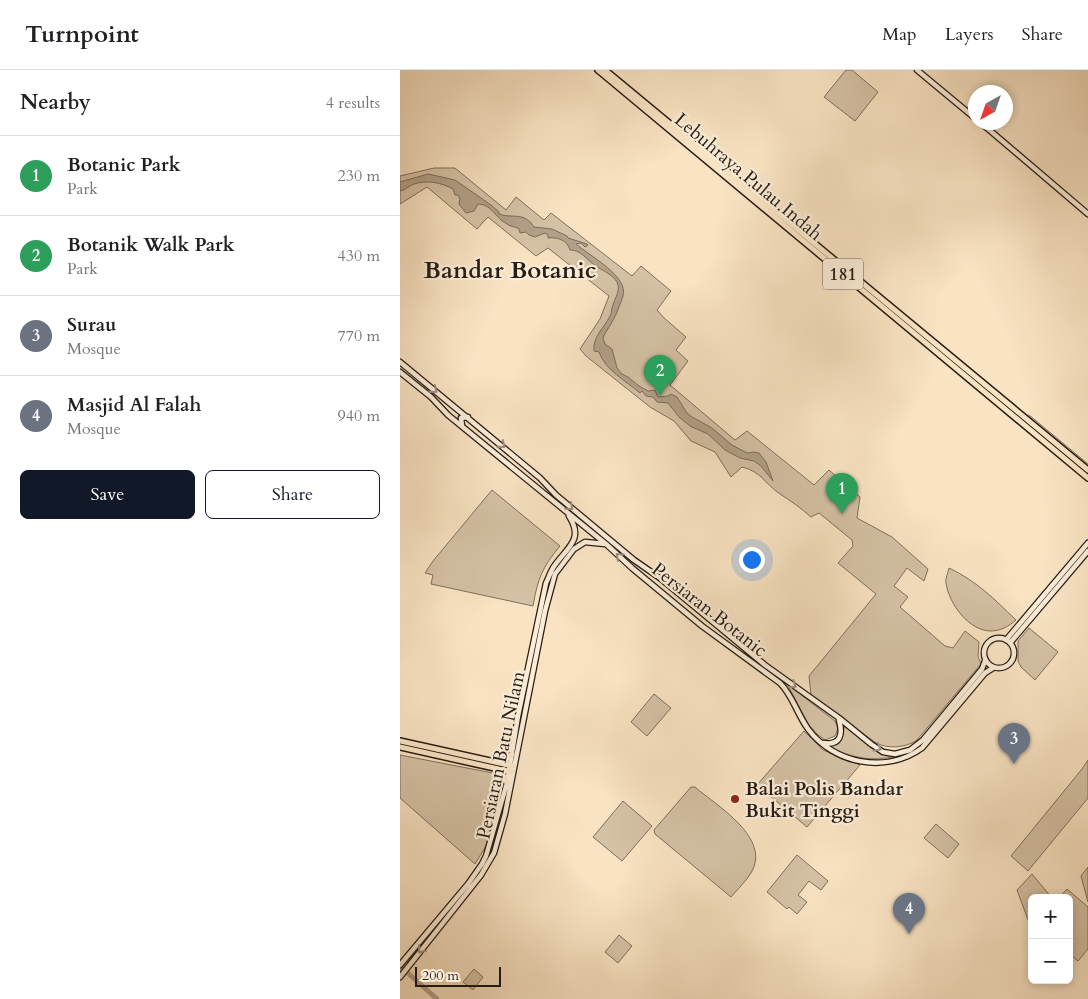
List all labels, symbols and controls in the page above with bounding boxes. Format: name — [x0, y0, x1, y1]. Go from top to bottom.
text: Turnpoint — [25, 18, 139, 51]
text: Map — [882, 22, 917, 47]
text: Layers — [945, 22, 994, 47]
text: Share — [1022, 22, 1063, 47]
north arrow — [968, 85, 1013, 130]
text: Nearby — [20, 88, 91, 117]
text: 4 results — [326, 92, 380, 114]
street label: Lebuhraya Pulau Indah — [669, 107, 828, 247]
text: Botanic Park — [67, 152, 181, 178]
text: 1 — [32, 165, 40, 187]
text: 230 m — [338, 165, 380, 187]
text: Park — [67, 178, 98, 200]
text: Botanik Walk Park — [67, 232, 235, 258]
text: 2 — [32, 245, 40, 267]
text: 430 m — [338, 245, 380, 267]
district label: Bandar Botanic — [424, 254, 596, 287]
text: Park — [67, 258, 98, 280]
road number: 181 — [823, 258, 863, 290]
text: Surau — [67, 312, 116, 338]
text: 3 — [32, 325, 40, 347]
text: 770 m — [338, 325, 380, 347]
text: Mosque — [67, 338, 121, 360]
pin: 2 — [644, 355, 676, 396]
one-way arrow — [428, 385, 437, 394]
text: Masjid Al Falah — [67, 392, 201, 418]
text: 4 — [32, 405, 40, 427]
text: 940 m — [338, 405, 380, 427]
text: Mosque — [67, 418, 121, 440]
one-way arrow — [496, 440, 505, 449]
button: Save — [20, 470, 195, 519]
button: Share — [205, 470, 380, 519]
pin: 1 — [826, 473, 858, 514]
one-way arrow — [564, 501, 573, 510]
your location — [739, 547, 765, 573]
one-way arrow — [615, 553, 624, 562]
street label: Persiaran Botanic — [646, 556, 773, 663]
street label: Persiaran Batu Nilam — [470, 668, 532, 842]
one-way arrow — [787, 679, 797, 688]
pin: 3 — [998, 723, 1030, 764]
one-way arrow — [872, 742, 881, 752]
place label: Balai Polis Bandar Bukit Tinggi — [745, 776, 903, 824]
marker: Balai Polis Bandar Bukit Tinggi — [729, 793, 741, 805]
pin: 4 — [893, 893, 925, 934]
map controls — [1028, 894, 1073, 984]
button: + — [1028, 894, 1073, 939]
button: − — [1028, 939, 1073, 984]
one-way arrow — [418, 944, 426, 953]
scale bar — [415, 964, 501, 987]
text: 200 m — [422, 966, 459, 985]

